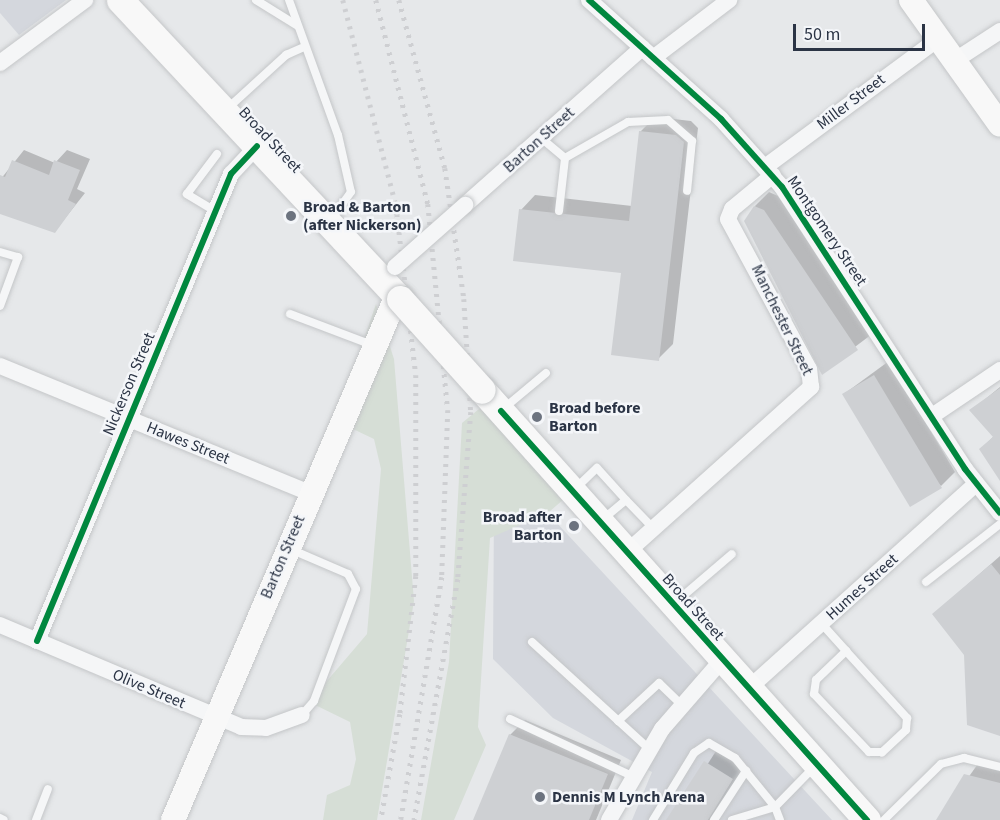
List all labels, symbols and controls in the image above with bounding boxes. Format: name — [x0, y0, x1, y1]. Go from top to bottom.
scale bar — [796, 12, 928, 50]
text: 50 m — [804, 22, 840, 47]
street label: Miller Street — [813, 70, 889, 134]
street label: Broad Street — [235, 103, 305, 177]
street label: Barton Street — [500, 103, 578, 177]
street label: Montgomery Street — [783, 172, 871, 290]
place label: Broad & Barton (after Nickerson) — [303, 197, 422, 235]
marker: Broad & Barton (after Nickerson) — [284, 209, 298, 223]
street label: Manchester Street — [747, 262, 817, 378]
street label: Nickerson Street — [99, 330, 159, 438]
place label: Broad before Barton — [549, 398, 640, 436]
marker: Broad before Barton — [530, 410, 544, 424]
street label: Hawes Street — [144, 418, 232, 468]
place label: Broad after Barton — [483, 507, 562, 545]
street label: Barton Street — [257, 512, 309, 602]
marker: Broad after Barton — [567, 519, 581, 533]
street label: Humes Street — [822, 550, 902, 624]
street label: Broad Street — [658, 570, 728, 644]
street label: Olive Street — [110, 665, 188, 713]
place label: Dennis M Lynch Arena — [552, 787, 705, 807]
marker: Dennis M Lynch Arena — [533, 790, 547, 804]

